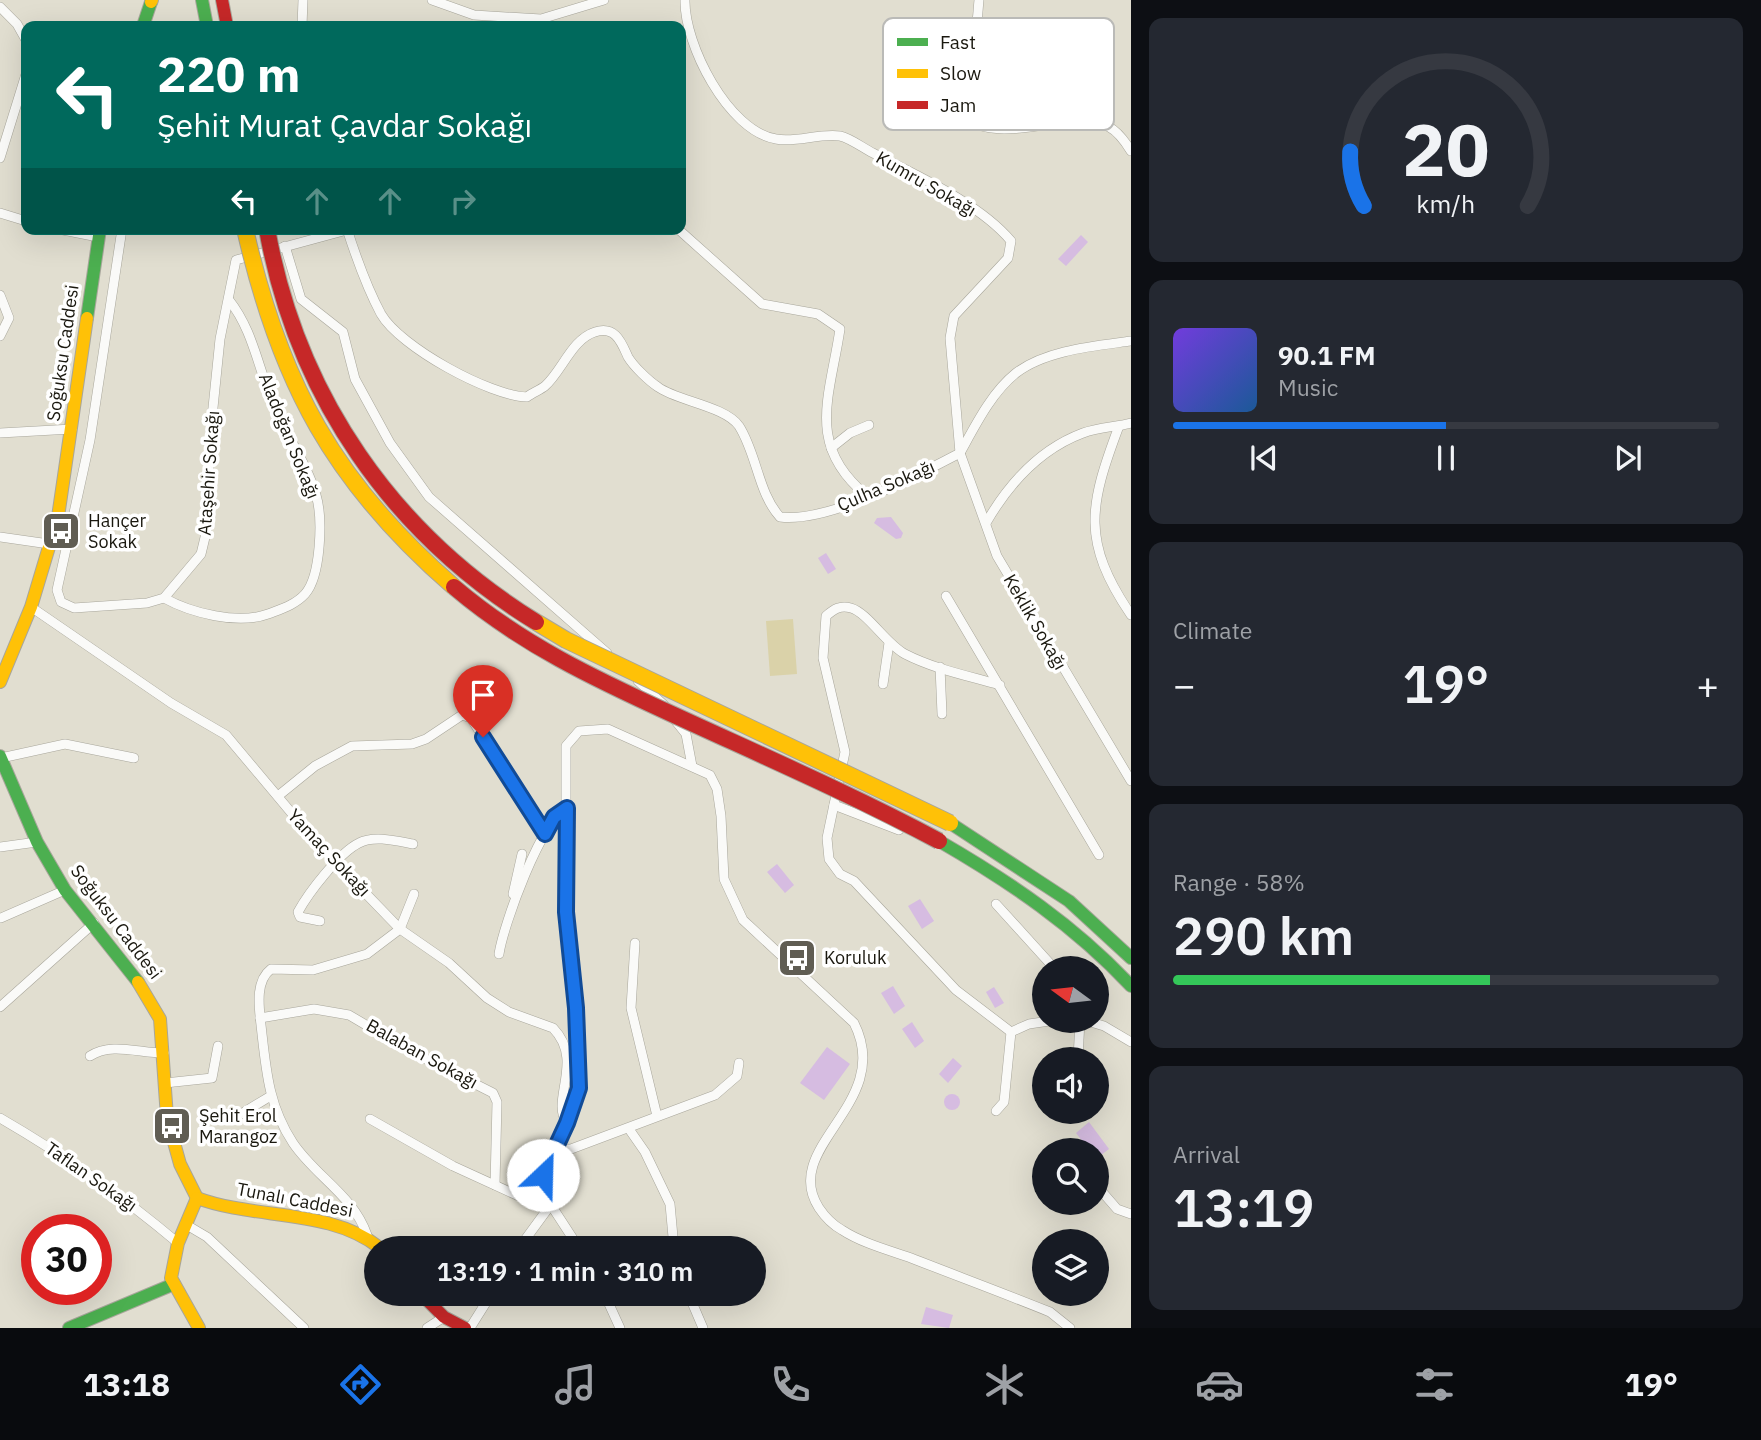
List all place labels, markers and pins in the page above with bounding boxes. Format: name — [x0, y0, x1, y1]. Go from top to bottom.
place label: Hançer Sokak — [88, 509, 146, 553]
bus stop icon: Hançer Sokak — [40, 510, 82, 552]
pin — [453, 665, 513, 737]
bus stop icon: Koruluk — [776, 937, 818, 979]
place label: Koruluk — [824, 946, 887, 969]
place label: Şehit Erol Marangoz — [199, 1104, 277, 1148]
bus stop icon: Şehit Erol Marangoz — [151, 1105, 193, 1147]

